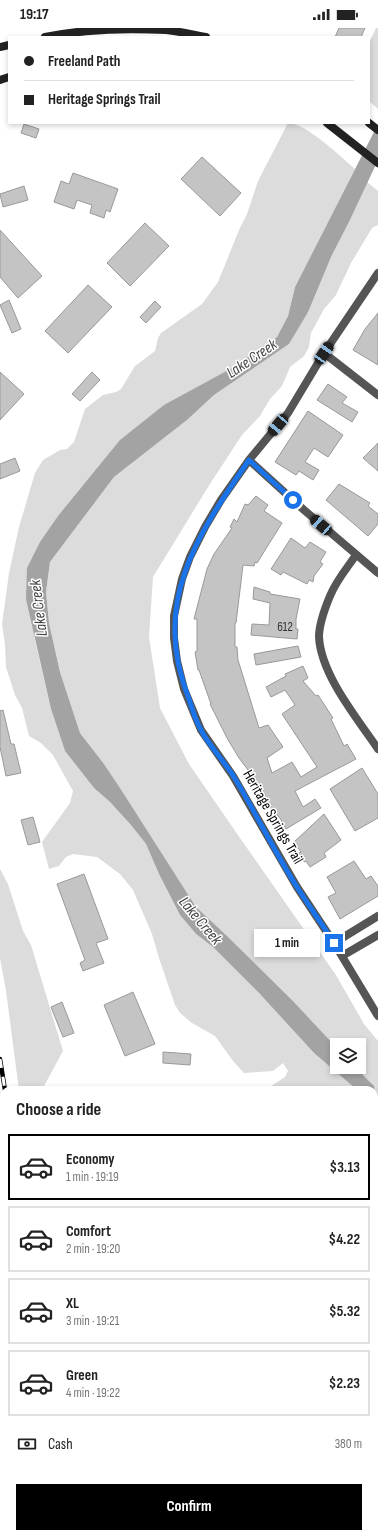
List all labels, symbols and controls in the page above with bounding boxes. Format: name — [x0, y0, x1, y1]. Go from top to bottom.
text: 19:17 — [20, 5, 49, 24]
text: Freeland Path — [48, 52, 121, 71]
text: Heritage Springs Trail — [48, 90, 161, 109]
water label: Lake Creek — [223, 335, 282, 383]
car — [312, 340, 336, 366]
car — [266, 412, 290, 438]
route start — [284, 491, 302, 509]
car — [308, 513, 334, 537]
water label: Lake Creek — [26, 578, 52, 637]
house number: 612 — [277, 619, 293, 635]
street label: Heritage Springs Trail — [238, 766, 308, 868]
water label: Lake Creek — [174, 893, 226, 950]
callout: 1 min — [254, 929, 320, 957]
route end — [325, 934, 343, 952]
text: 1 min — [275, 935, 299, 951]
map controls — [330, 1038, 366, 1074]
button: layers — [330, 1038, 366, 1074]
text: Choose a ride — [16, 1099, 101, 1120]
icon: car — [18, 1149, 54, 1185]
text: Economy — [66, 1150, 115, 1169]
text: $3.13 — [329, 1158, 360, 1177]
text: 1 min · 19:19 — [66, 1169, 119, 1185]
icon: car — [18, 1221, 54, 1257]
text: Comfort — [66, 1222, 111, 1241]
text: $4.22 — [328, 1230, 360, 1249]
text: 2 min · 19:20 — [66, 1241, 120, 1257]
icon: car — [18, 1293, 54, 1329]
text: XL — [66, 1294, 79, 1313]
text: $5.32 — [329, 1302, 360, 1321]
text: 3 min · 19:21 — [66, 1313, 119, 1329]
icon: car — [18, 1365, 54, 1401]
text: Green — [66, 1366, 98, 1385]
text: $2.23 — [329, 1374, 360, 1393]
text: 4 min · 19:22 — [66, 1385, 120, 1401]
icon: cash — [16, 1433, 38, 1455]
text: Cash — [48, 1435, 73, 1454]
text: 380 m — [335, 1436, 362, 1452]
button: Confirm — [16, 1484, 362, 1530]

